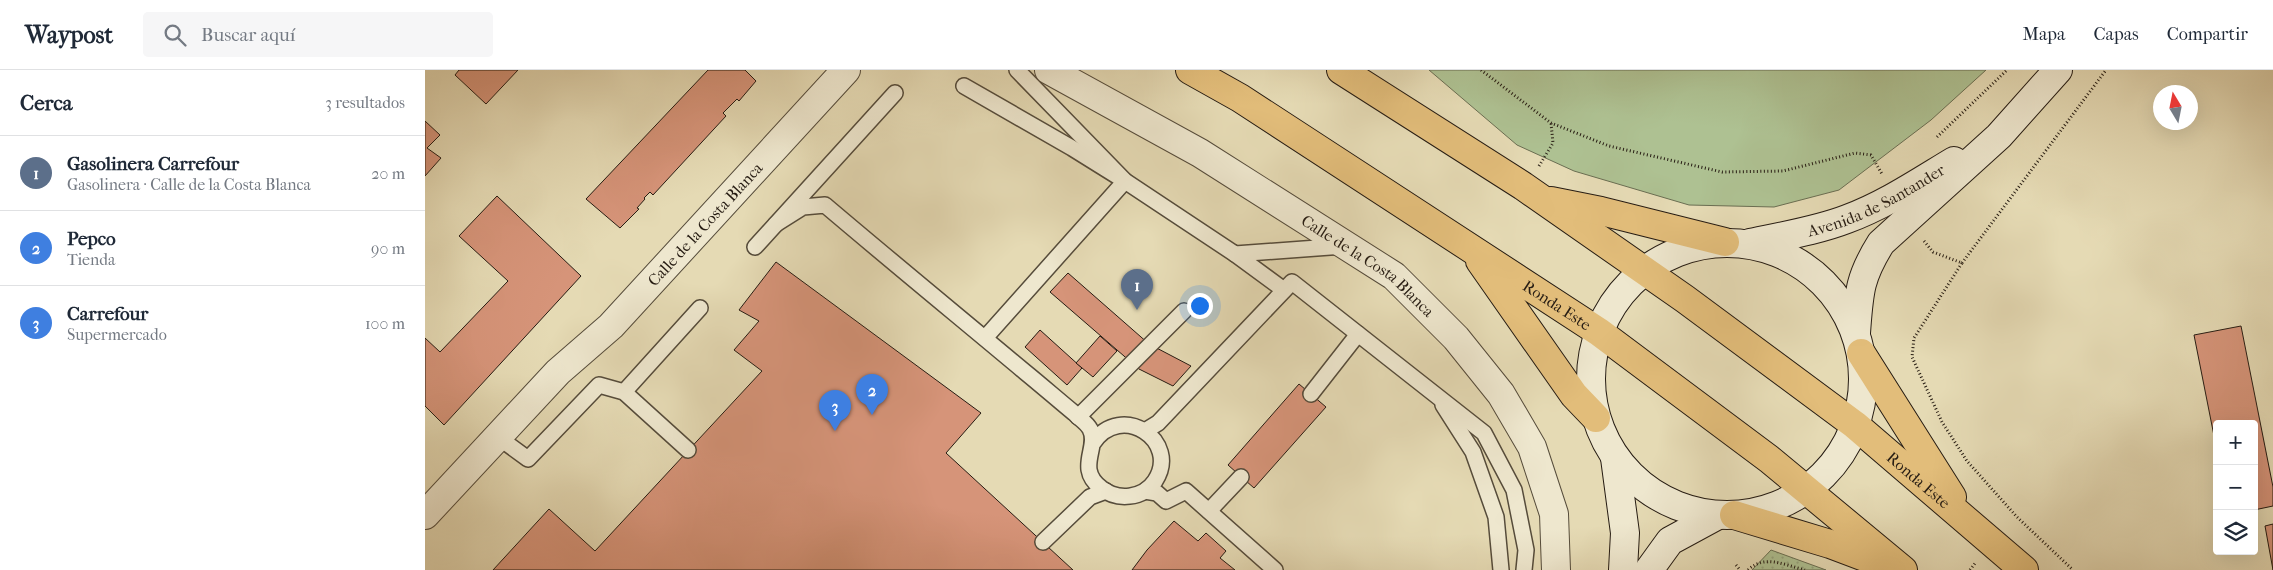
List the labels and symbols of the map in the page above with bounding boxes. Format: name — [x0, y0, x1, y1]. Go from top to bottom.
north arrow — [2153, 85, 2198, 130]
street label: Calle de la Costa Blanca — [644, 158, 767, 290]
street label: Avenida de Santander — [1805, 160, 1948, 241]
street label: Calle de la Costa Blanca — [1298, 211, 1439, 321]
pin: 1 — [1121, 269, 1153, 310]
street label: Ronda Este — [1519, 276, 1595, 334]
your location — [1187, 293, 1213, 319]
pin: 2 — [856, 374, 888, 415]
pin: 3 — [819, 390, 851, 431]
street label: Ronda Este — [1883, 448, 1954, 513]

